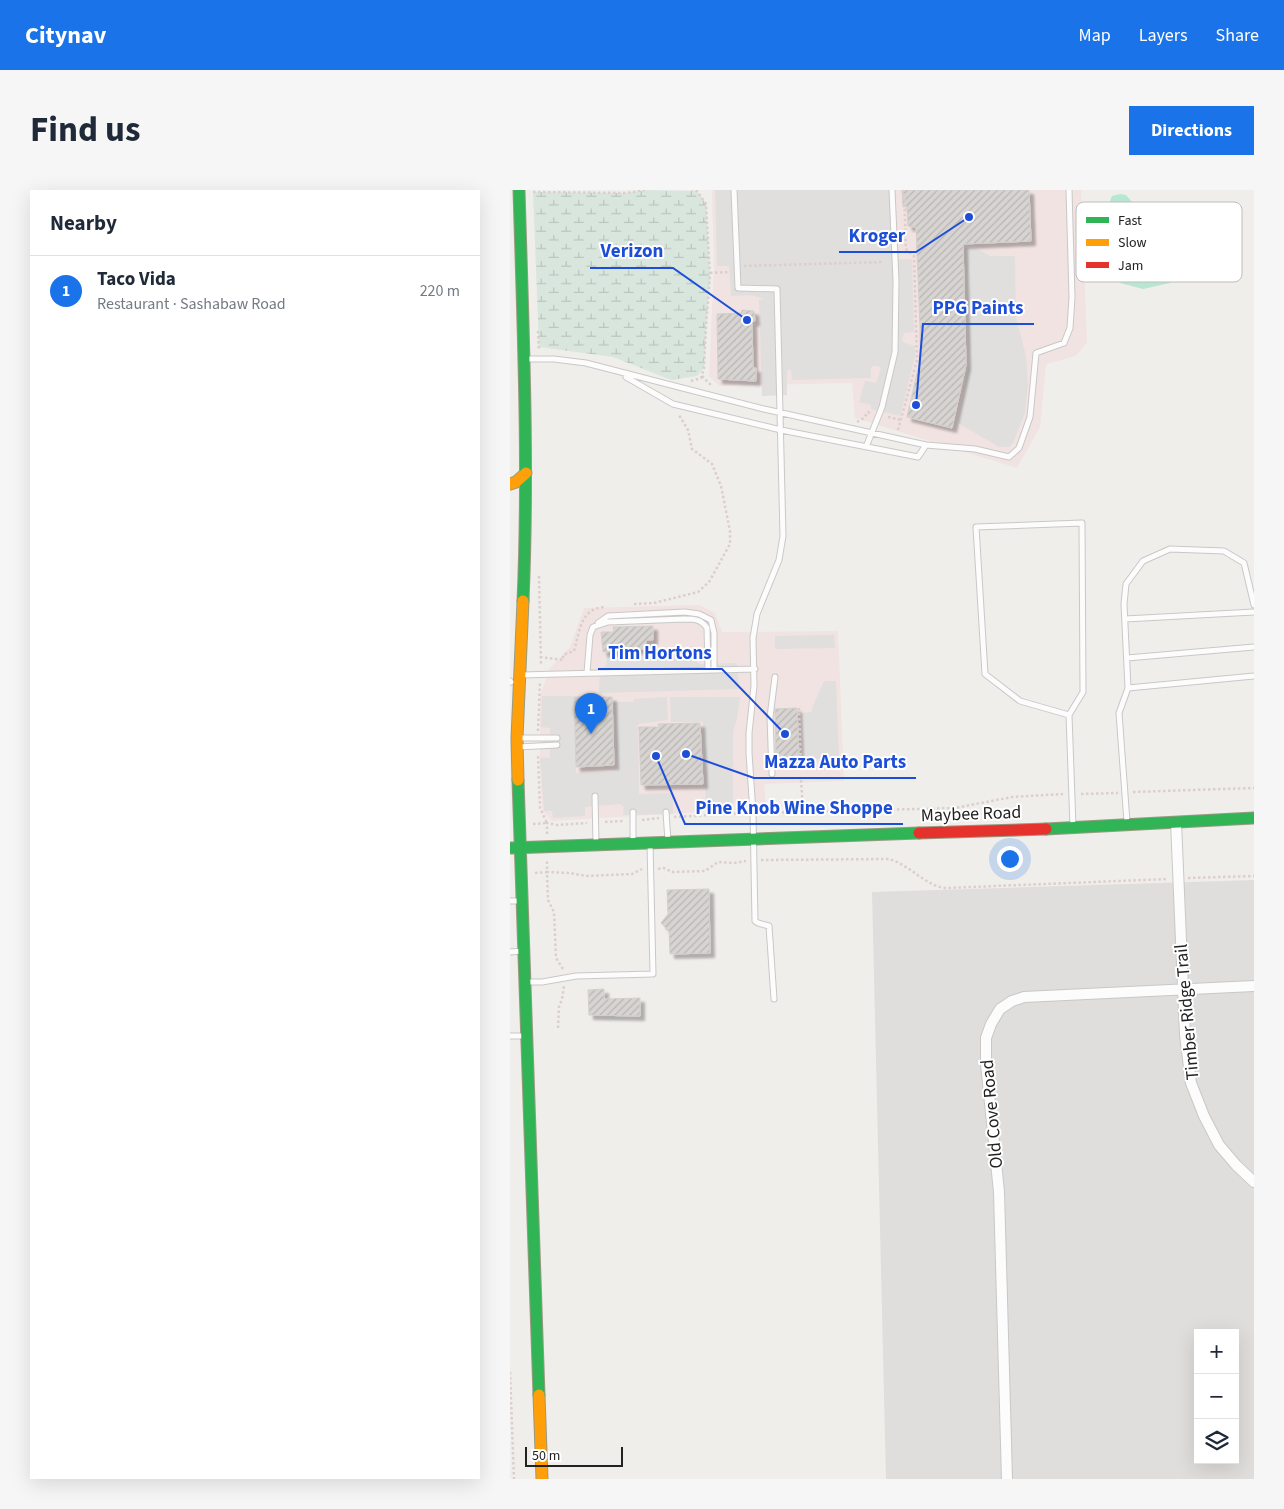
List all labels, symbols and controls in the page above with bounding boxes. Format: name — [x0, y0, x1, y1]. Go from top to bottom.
text: Citynav — [25, 18, 106, 53]
text: Map — [1079, 23, 1111, 48]
text: Layers — [1139, 23, 1188, 48]
text: Share — [1216, 23, 1259, 48]
text: Find us — [30, 105, 140, 155]
button: Directions — [1129, 106, 1254, 155]
legend — [1076, 202, 1242, 282]
text: Nearby — [50, 208, 117, 238]
text: Fast — [1118, 211, 1142, 231]
callout: Kroger — [839, 218, 916, 252]
text: Kroger — [849, 223, 906, 250]
text: Slow — [1118, 233, 1147, 253]
callout: Verizon — [590, 234, 673, 268]
text: Verizon — [600, 238, 663, 265]
text: Jam — [1118, 256, 1143, 276]
text: Taco Vida — [97, 266, 176, 293]
text: 1 — [62, 280, 70, 302]
text: 220 m — [420, 280, 460, 302]
callout: PPG Paints — [923, 290, 1034, 324]
text: Restaurant · Sashabaw Road — [97, 293, 286, 315]
text: PPG Paints — [933, 295, 1023, 322]
callout: Tim Hortons — [598, 635, 722, 669]
text: Tim Hortons — [608, 640, 712, 667]
pin: 1 — [575, 693, 607, 734]
callout: Mazza Auto Parts — [754, 744, 916, 778]
text: Mazza Auto Parts — [764, 749, 906, 776]
callout: Pine Knob Wine Shoppe — [685, 790, 903, 824]
text: Pine Knob Wine Shoppe — [695, 795, 893, 822]
street label: Maybee Road — [920, 800, 1022, 828]
your location — [997, 846, 1023, 872]
street label: Timber Ridge Trail — [1169, 943, 1205, 1081]
street label: Old Cove Road — [975, 1058, 1009, 1170]
map controls — [1194, 1329, 1239, 1464]
button: + — [1194, 1329, 1239, 1374]
button: − — [1194, 1374, 1239, 1419]
button: layers — [1194, 1419, 1239, 1464]
scale bar — [525, 1444, 622, 1467]
text: 50 m — [532, 1446, 560, 1466]

